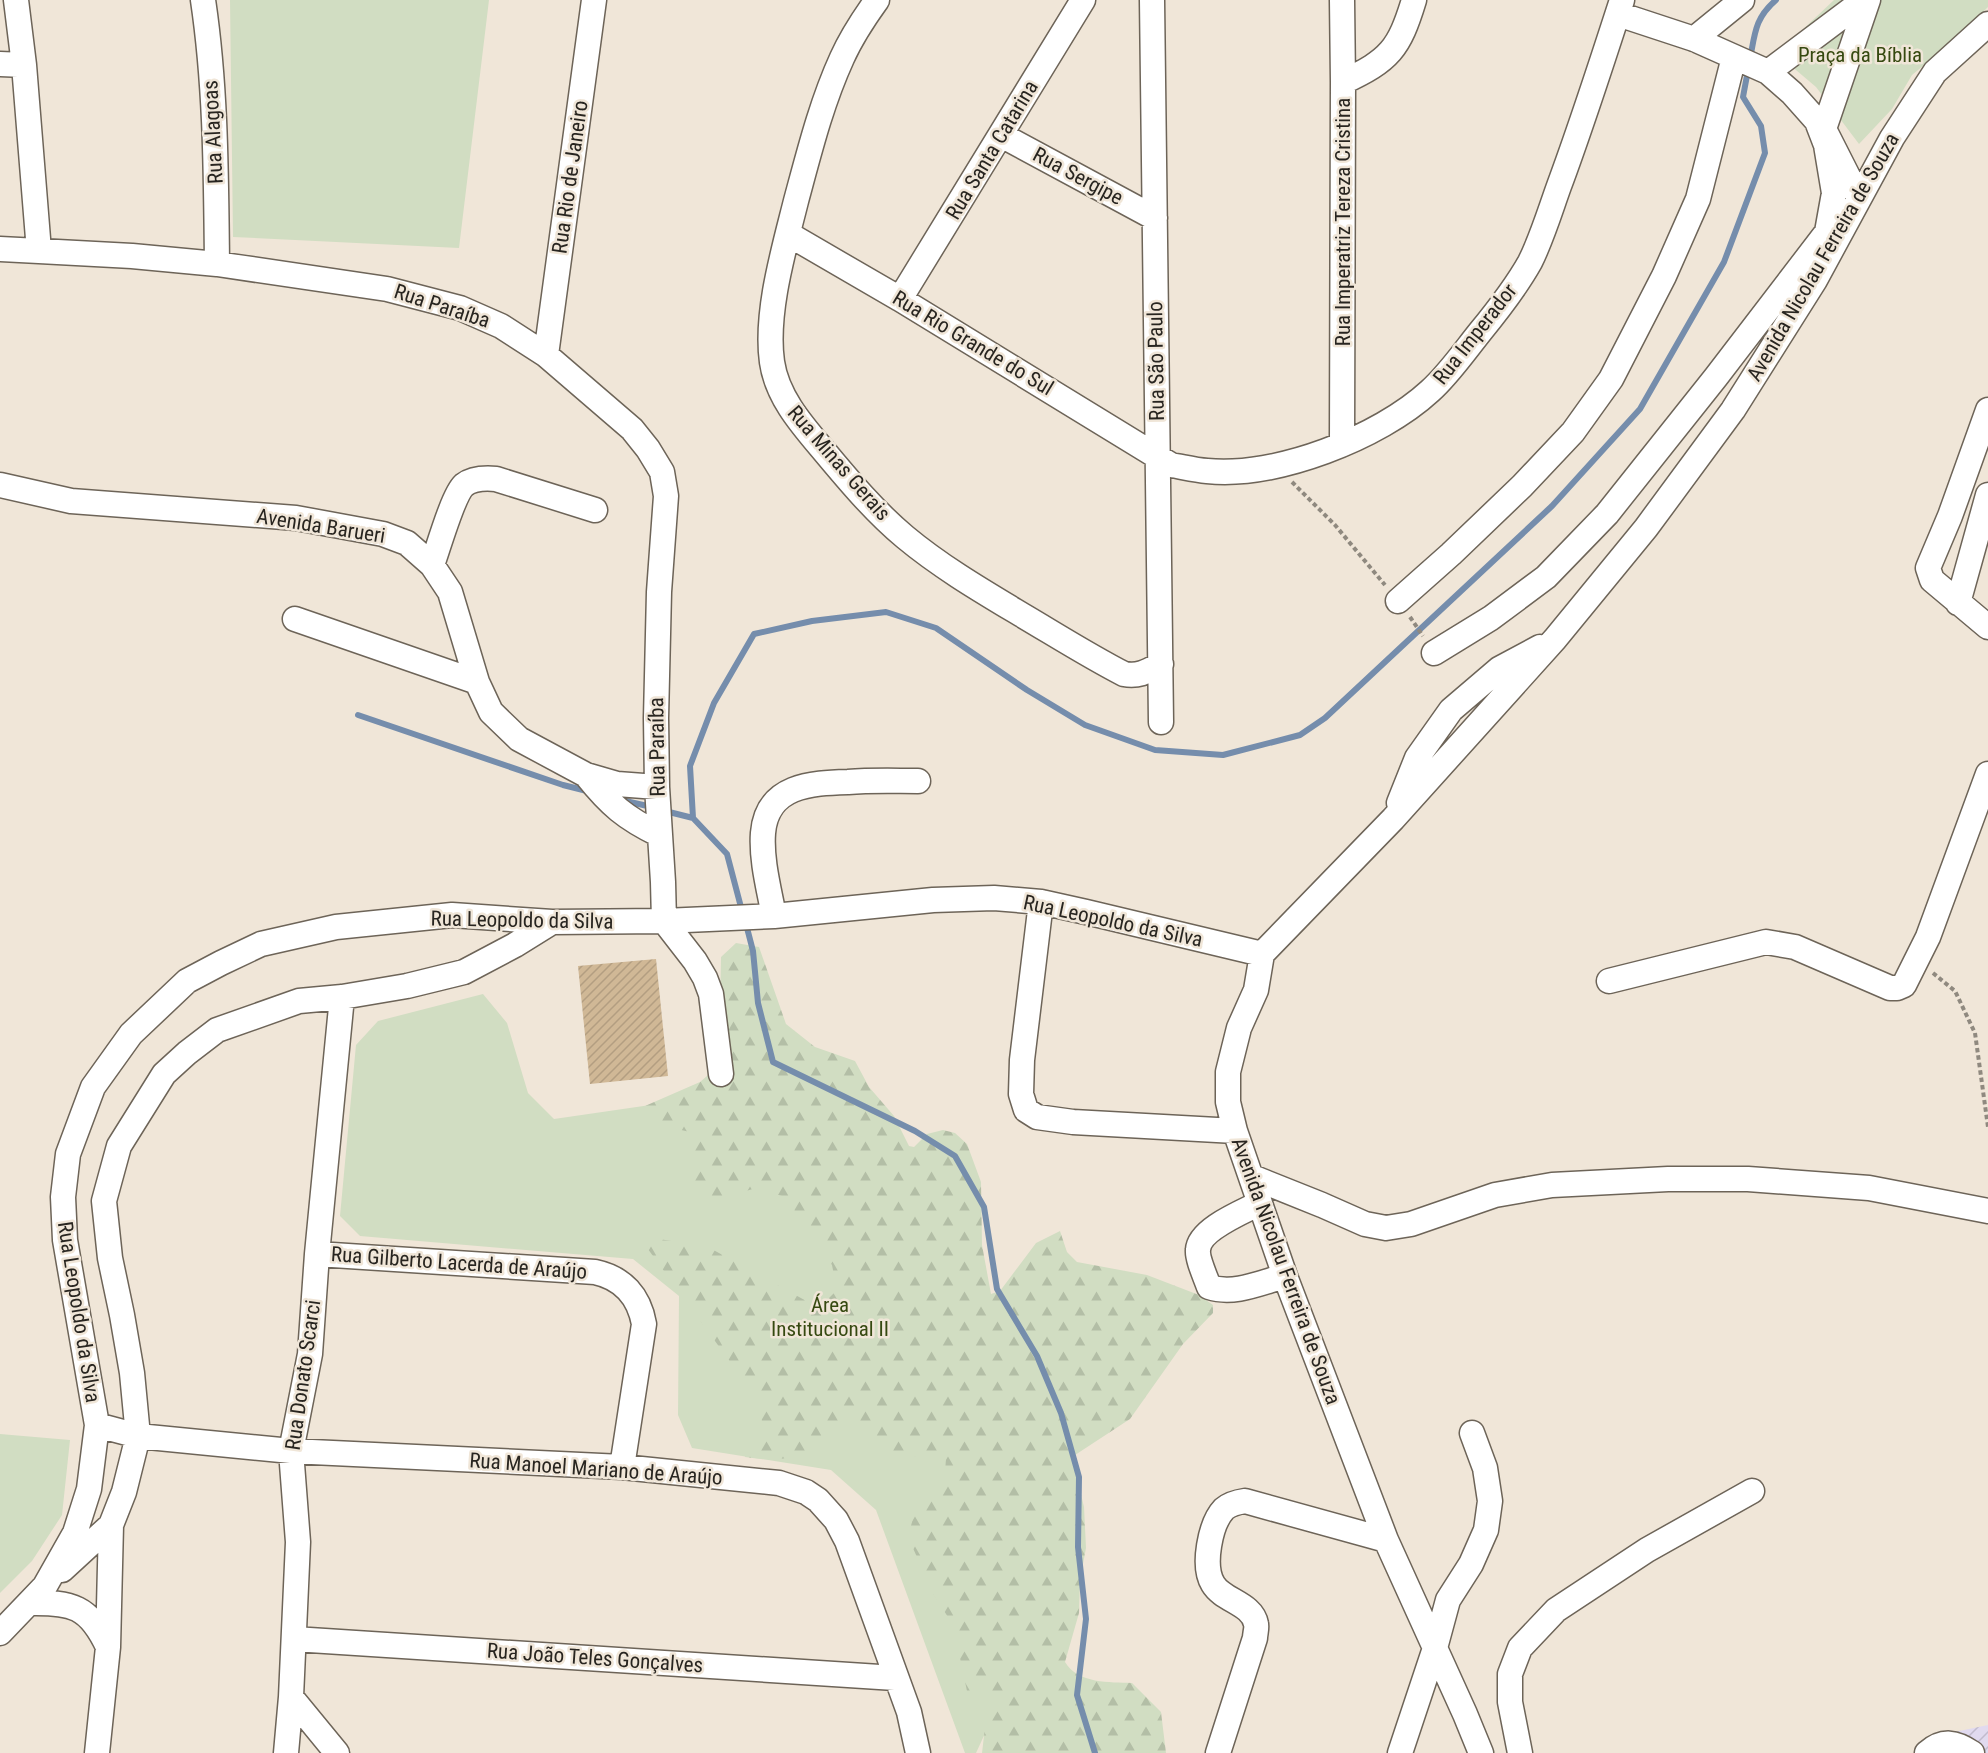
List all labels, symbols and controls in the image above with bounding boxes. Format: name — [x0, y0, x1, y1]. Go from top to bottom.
park label: Praça da Bíblia — [1798, 43, 1922, 67]
street label: Rua Santa Catarina — [941, 76, 1043, 224]
street label: Rua Alagoas — [198, 80, 228, 184]
street label: Rua Imperatriz Tereza Cristina — [1331, 98, 1355, 346]
street label: Rua Rio de Janeiro — [547, 99, 593, 255]
street label: Avenida Nicolau Ferreira de Souza — [1742, 129, 1904, 385]
street label: Rua Sergipe — [1029, 142, 1127, 210]
street label: Rua Paraíba — [391, 279, 493, 333]
street label: Rua Imperador — [1428, 279, 1522, 389]
street label: Rua Rio Grande do Sul — [888, 286, 1058, 400]
street label: Rua São Paulo — [1143, 301, 1169, 421]
street label: Rua Minas Gerais — [783, 401, 895, 525]
street label: Avenida Barueri — [255, 504, 387, 548]
street label: Rua Paraíba — [644, 697, 670, 797]
street label: Rua Leopoldo da Silva — [1021, 890, 1205, 952]
street label: Rua Leopoldo da Silva — [430, 906, 614, 934]
street label: Avenida Nicolau Ferreira de Souza — [1226, 1134, 1346, 1408]
street label: Rua Leopoldo da Silva — [53, 1220, 105, 1404]
street label: Rua Gilberto Lacerda de Araújo — [330, 1242, 588, 1284]
park label: Área Institucional II — [771, 1293, 889, 1341]
street label: Rua Donato Scarci — [281, 1298, 325, 1452]
street label: Rua Manoel Mariano de Araújo — [469, 1448, 723, 1490]
street label: Rua João Teles Gonçalves — [486, 1638, 704, 1678]

